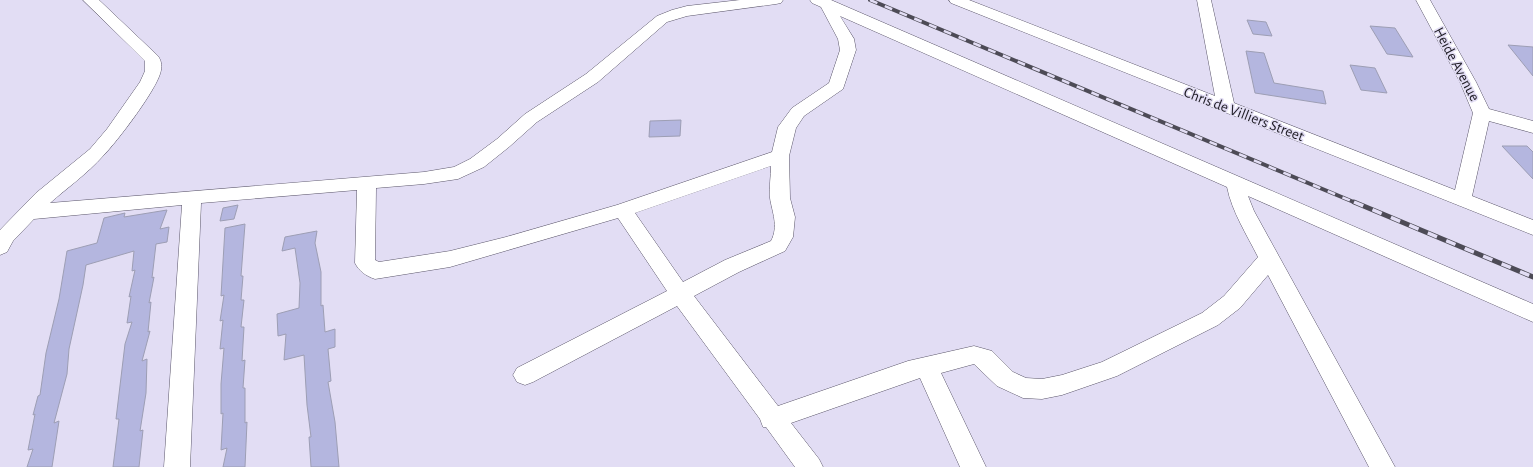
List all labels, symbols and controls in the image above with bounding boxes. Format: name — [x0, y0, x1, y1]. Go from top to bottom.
street label: Heide Avenue — [1431, 25, 1482, 104]
street label: Chris de Villiers Street — [1182, 85, 1306, 144]

